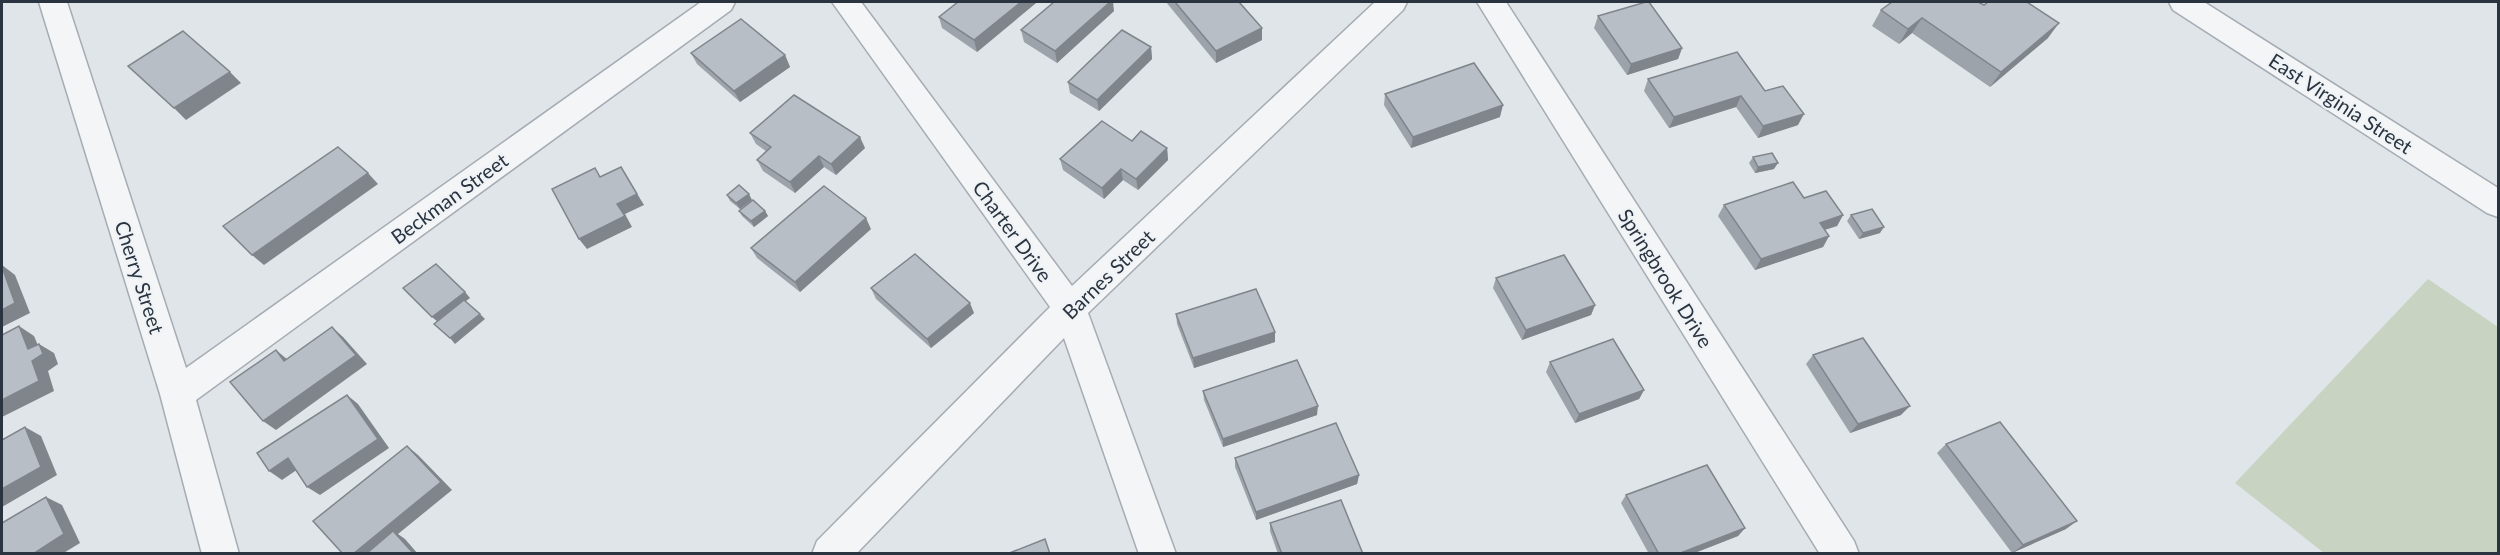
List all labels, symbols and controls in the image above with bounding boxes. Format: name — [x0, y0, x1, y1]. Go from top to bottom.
street label: East Virginia Street — [2265, 48, 2417, 158]
street label: Beckman Street — [386, 148, 512, 248]
street label: Charter Drive — [968, 176, 1058, 286]
street label: Springbrook Drive — [1614, 204, 1718, 352]
street label: Cherry Street — [110, 218, 170, 336]
street label: Barnes Street — [1057, 224, 1159, 324]

